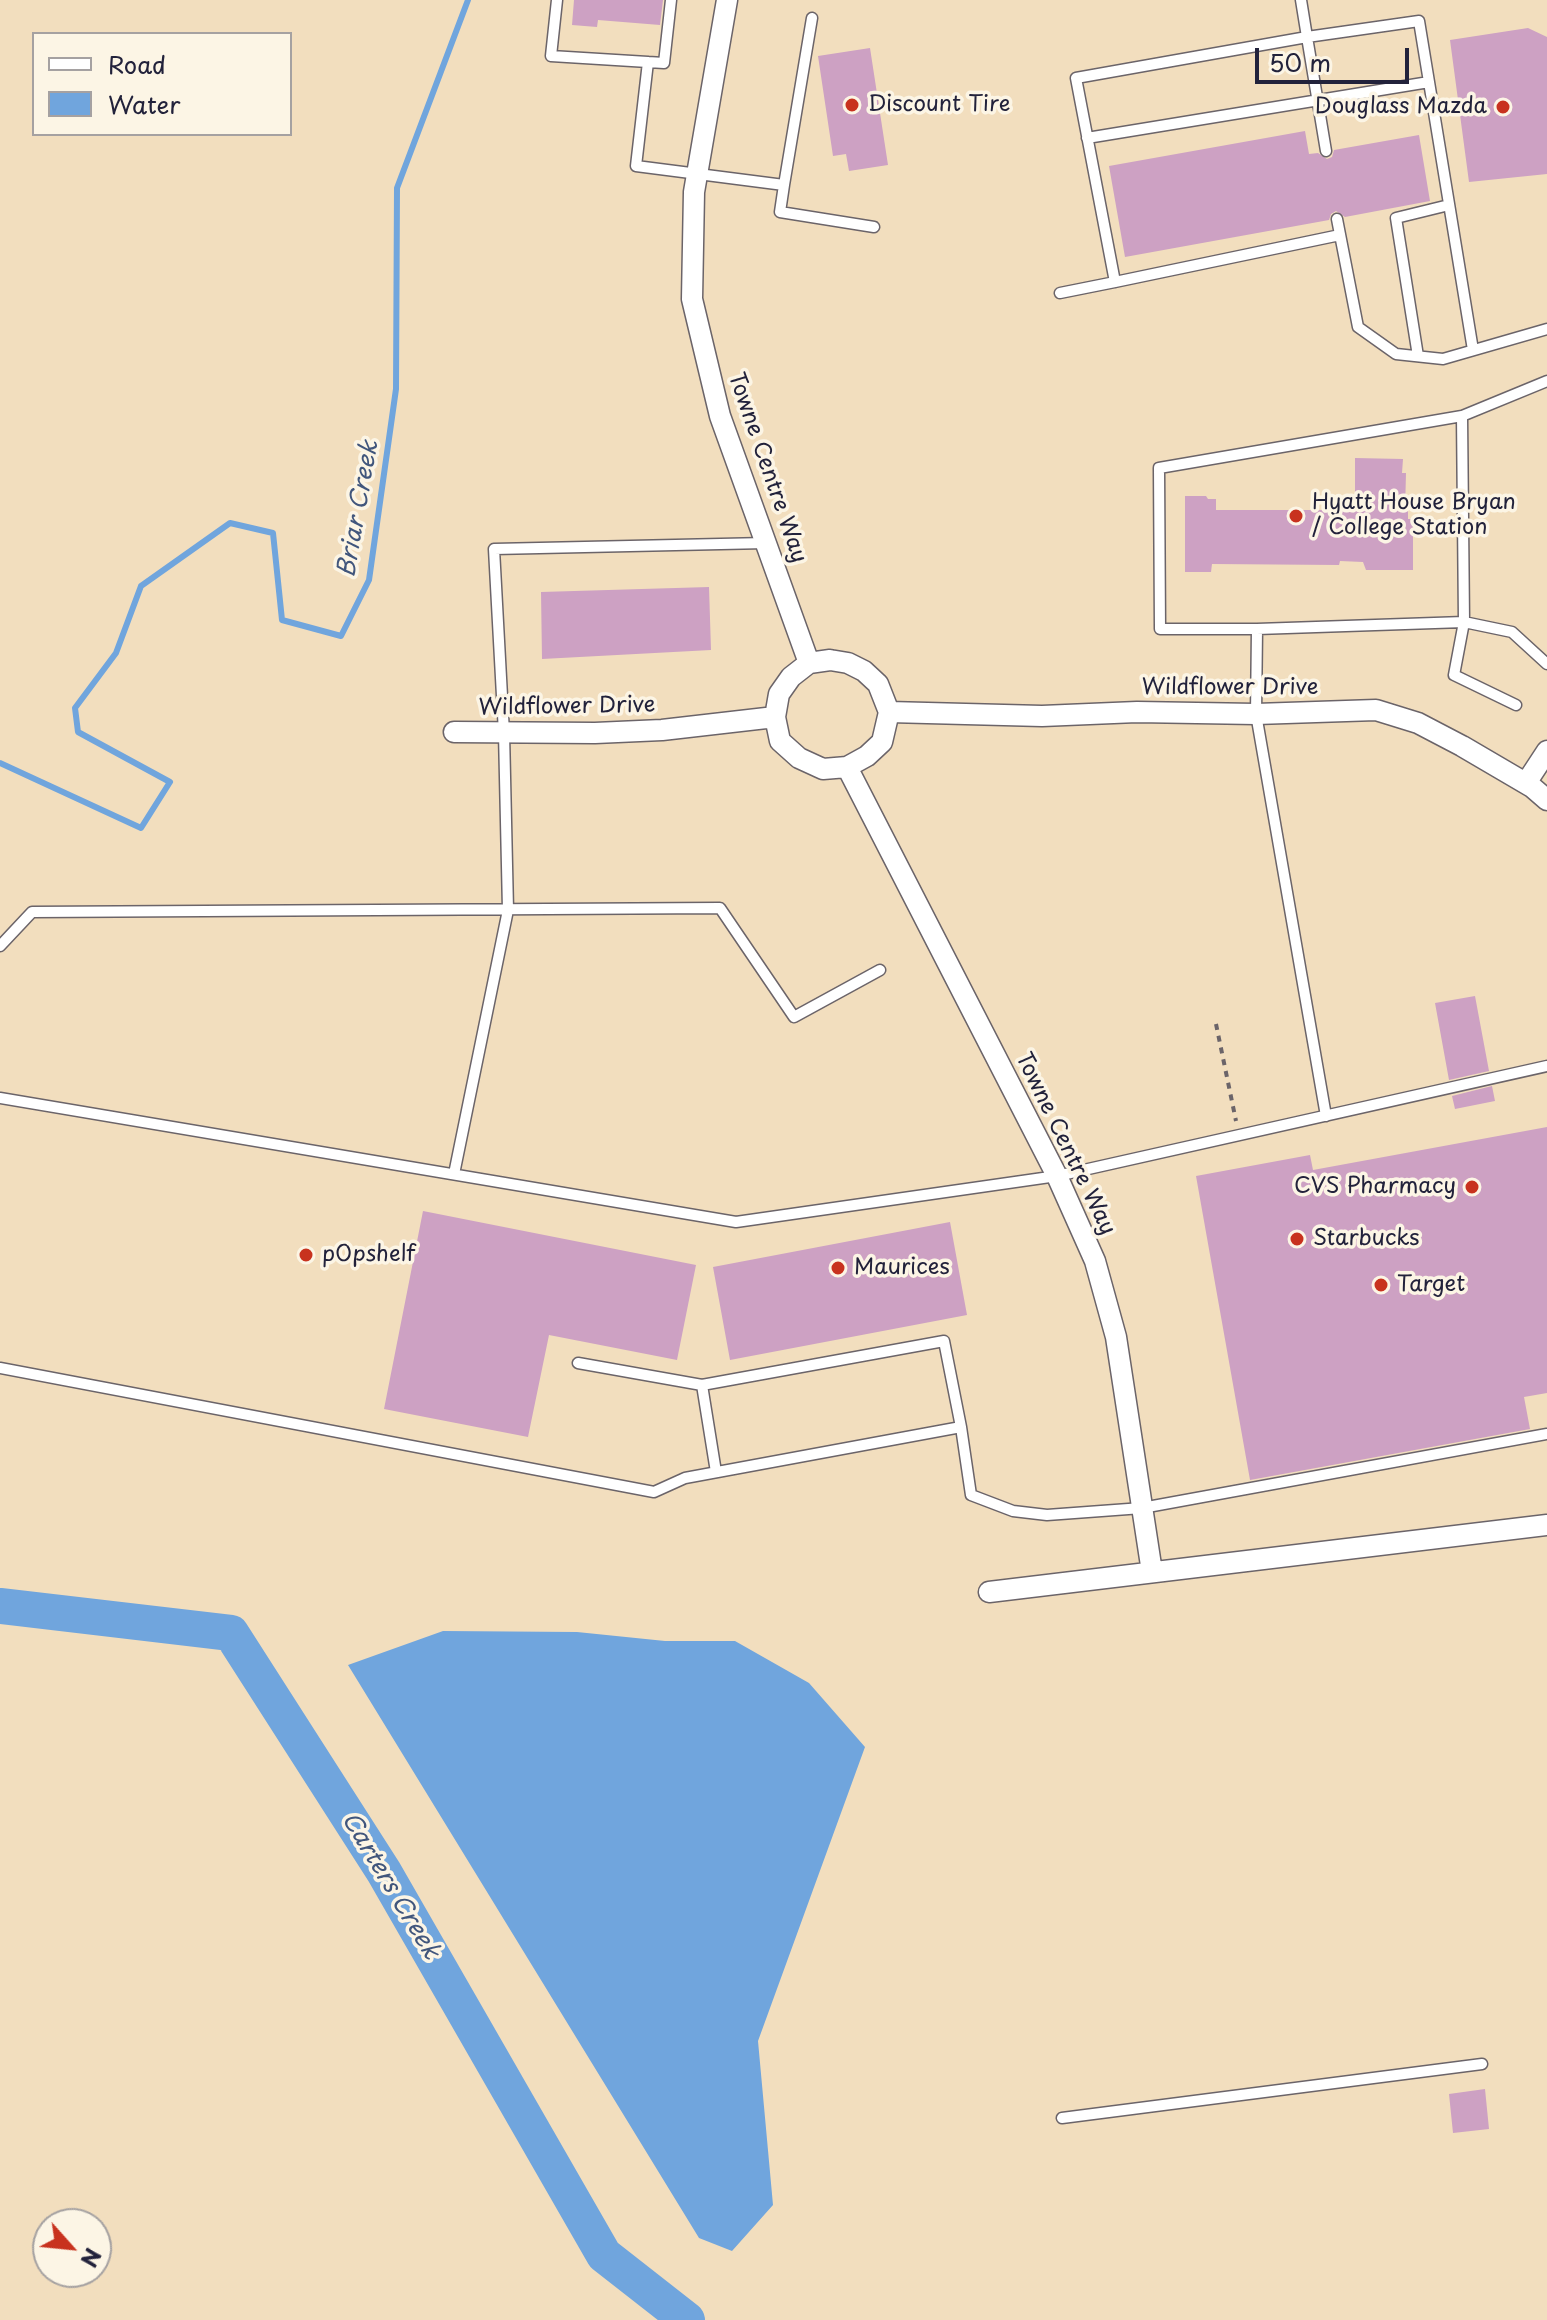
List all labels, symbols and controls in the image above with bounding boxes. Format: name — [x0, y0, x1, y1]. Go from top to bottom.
legend — [32, 32, 292, 136]
scale bar — [1259, 32, 1413, 82]
text: 50 m — [1269, 44, 1331, 80]
text: Road — [108, 46, 166, 82]
text: Water — [108, 86, 180, 122]
place label: Discount Tire — [868, 92, 1010, 118]
place label: Douglass Mazda — [1315, 94, 1487, 120]
marker: Discount Tire — [843, 96, 861, 114]
marker: Douglass Mazda — [1494, 98, 1512, 116]
street label: Towne Centre Way — [722, 369, 812, 567]
water label: Briar Creek — [333, 438, 385, 580]
place label: Hyatt House Bryan / College Station — [1312, 490, 1516, 542]
marker: Hyatt House Bryan / College Station — [1287, 507, 1305, 525]
street label: Wildflower Drive — [1142, 675, 1318, 701]
street label: Wildflower Drive — [478, 692, 656, 722]
street label: Towne Centre Way — [1009, 1049, 1121, 1239]
place label: CVS Pharmacy — [1294, 1174, 1456, 1200]
marker: CVS Pharmacy — [1463, 1178, 1481, 1196]
place label: Starbucks — [1313, 1226, 1420, 1252]
marker: Starbucks — [1288, 1230, 1306, 1248]
place label: pOpshelf — [322, 1242, 415, 1268]
marker: pOpshelf — [297, 1246, 315, 1264]
place label: Maurices — [854, 1255, 950, 1281]
marker: Maurices — [829, 1259, 847, 1277]
place label: Target — [1397, 1272, 1465, 1298]
marker: Target — [1372, 1276, 1390, 1294]
water label: Carters Creek — [335, 1807, 445, 1965]
north arrow — [32, 2208, 112, 2288]
text: N — [73, 2243, 111, 2273]

